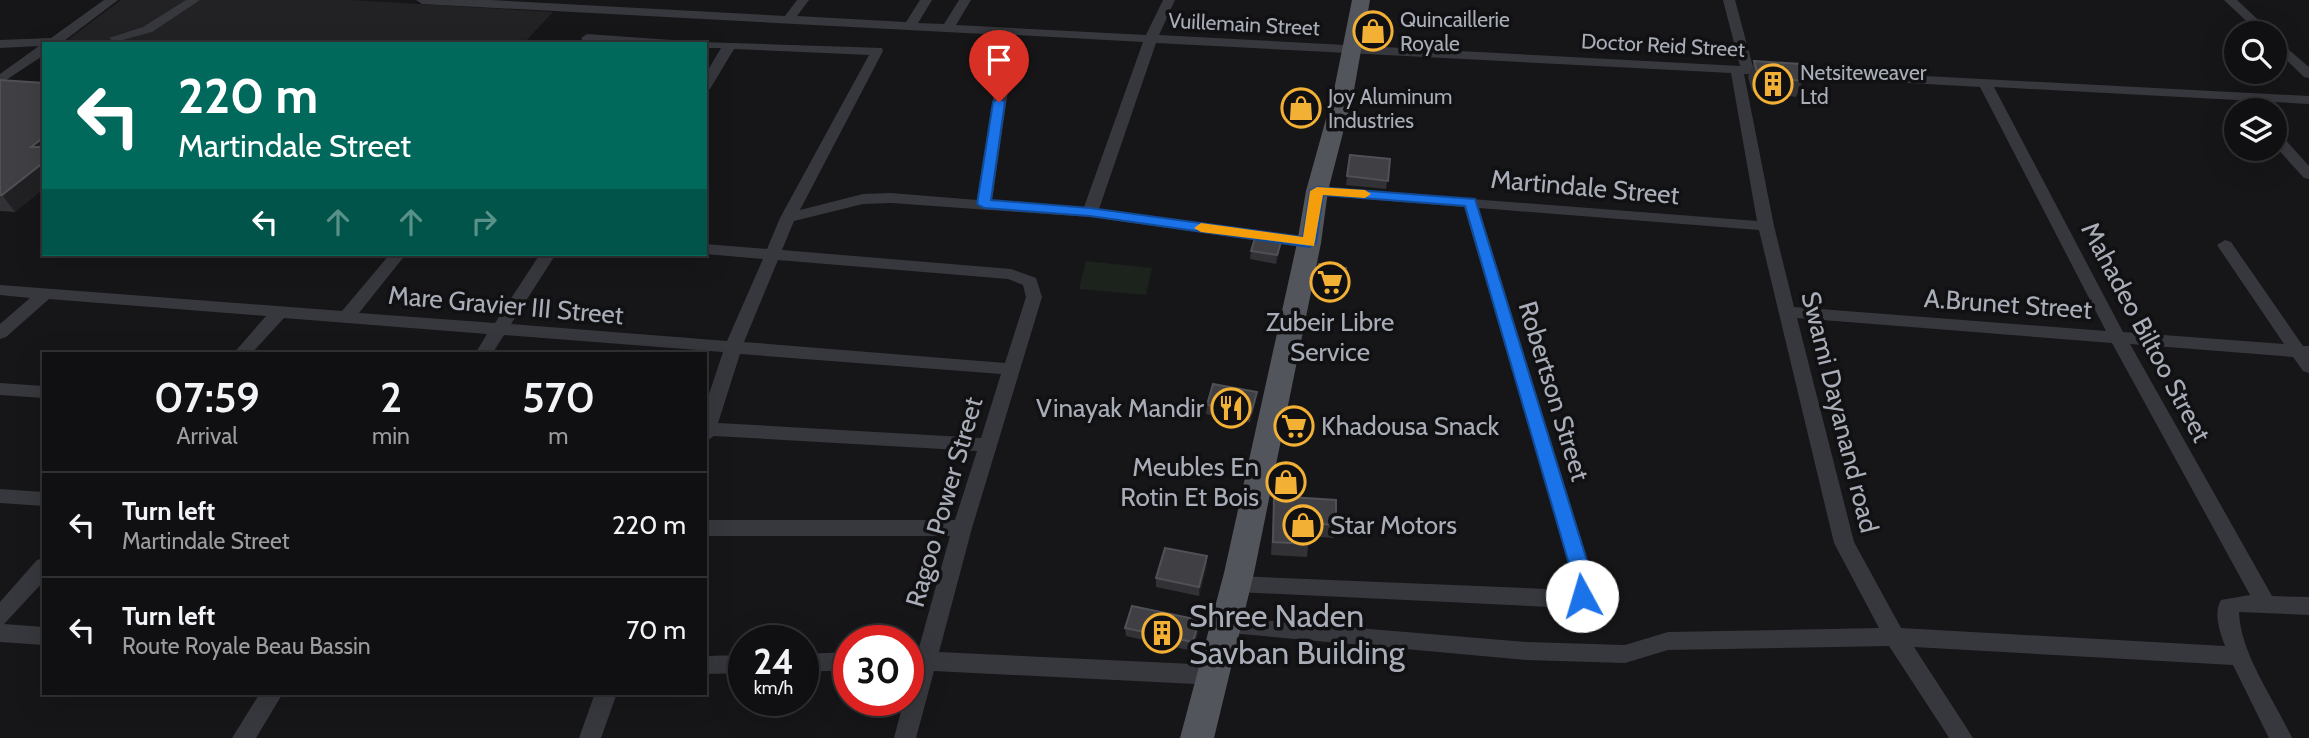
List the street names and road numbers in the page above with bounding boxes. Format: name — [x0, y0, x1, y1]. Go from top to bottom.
street label: Vuillemain Street — [1168, 8, 1320, 40]
street label: Doctor Reid Street — [1580, 28, 1746, 62]
street label: Martindale Street — [1489, 163, 1681, 211]
street label: Mahadeo Biltoo Street — [2074, 216, 2218, 448]
street label: Mare Gravier III Street — [387, 279, 625, 331]
street label: A.Brunet Street — [1923, 282, 2093, 326]
street label: Swami Dayanand road — [1795, 288, 1885, 536]
street label: Robertson Street — [1511, 297, 1597, 485]
street label: Ragoo Power Street — [899, 393, 989, 611]

